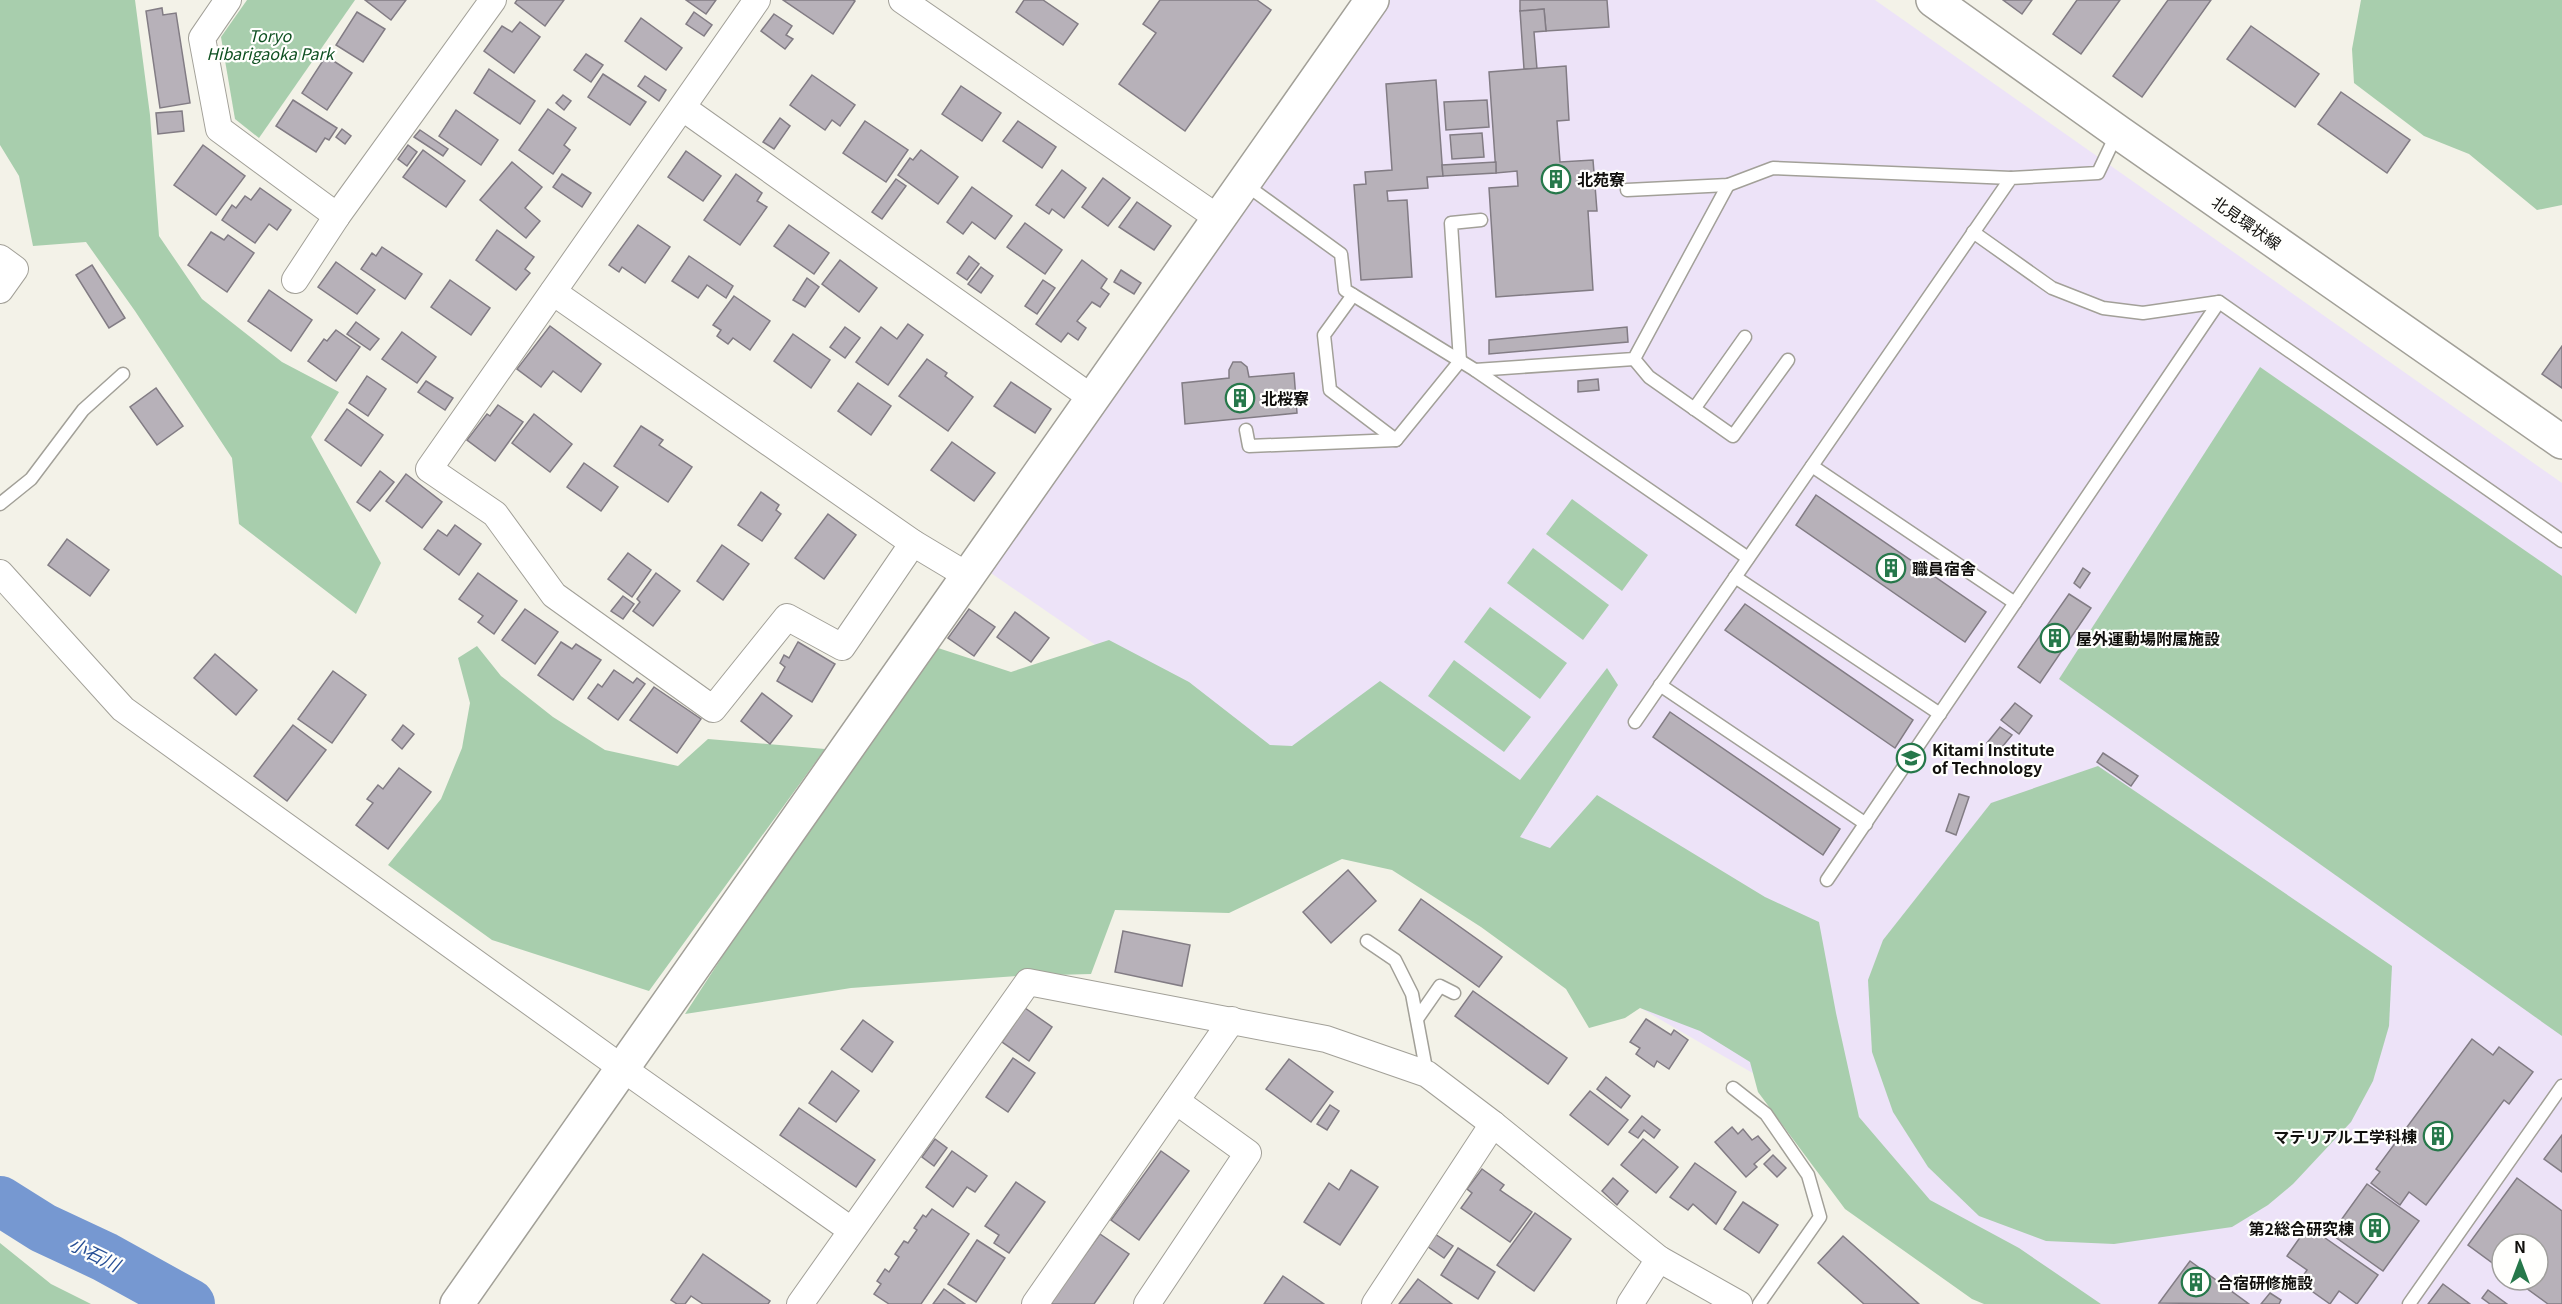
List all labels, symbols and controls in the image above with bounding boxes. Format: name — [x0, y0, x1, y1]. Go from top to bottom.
park label: Toryo Hibarigaoka Park — [206, 23, 336, 65]
building icon: 北苑寮 — [1540, 163, 1572, 195]
place label: 北苑寮 — [1577, 167, 1625, 191]
street label: 北見環状線 — [2207, 189, 2287, 255]
building icon: 北桜寮 — [1224, 382, 1256, 414]
place label: 北桜寮 — [1261, 386, 1309, 410]
building icon: 職員宿舎 — [1875, 552, 1907, 584]
place label: 職員宿舎 — [1912, 556, 1976, 580]
building icon: 屋外運動場附属施設 — [2039, 622, 2071, 654]
place label: 屋外運動場附属施設 — [2076, 626, 2220, 650]
place label: Kitami Institute of Technology — [1932, 737, 2055, 779]
school or university icon: Kitami Institute of Technology — [1895, 742, 1927, 774]
building icon: マテリアル工学科棟 — [2422, 1120, 2454, 1152]
place label: マテリアル工学科棟 — [2273, 1124, 2417, 1148]
building icon: 第2総合研究棟 — [2359, 1212, 2391, 1244]
place label: 第2総合研究棟 — [2249, 1216, 2354, 1240]
water label: 小石川 — [65, 1229, 127, 1277]
north arrow — [2490, 1232, 2550, 1292]
text: N — [2514, 1234, 2526, 1258]
building icon: 合宿研修施設 — [2180, 1266, 2212, 1298]
place label: 合宿研修施設 — [2217, 1270, 2313, 1294]

